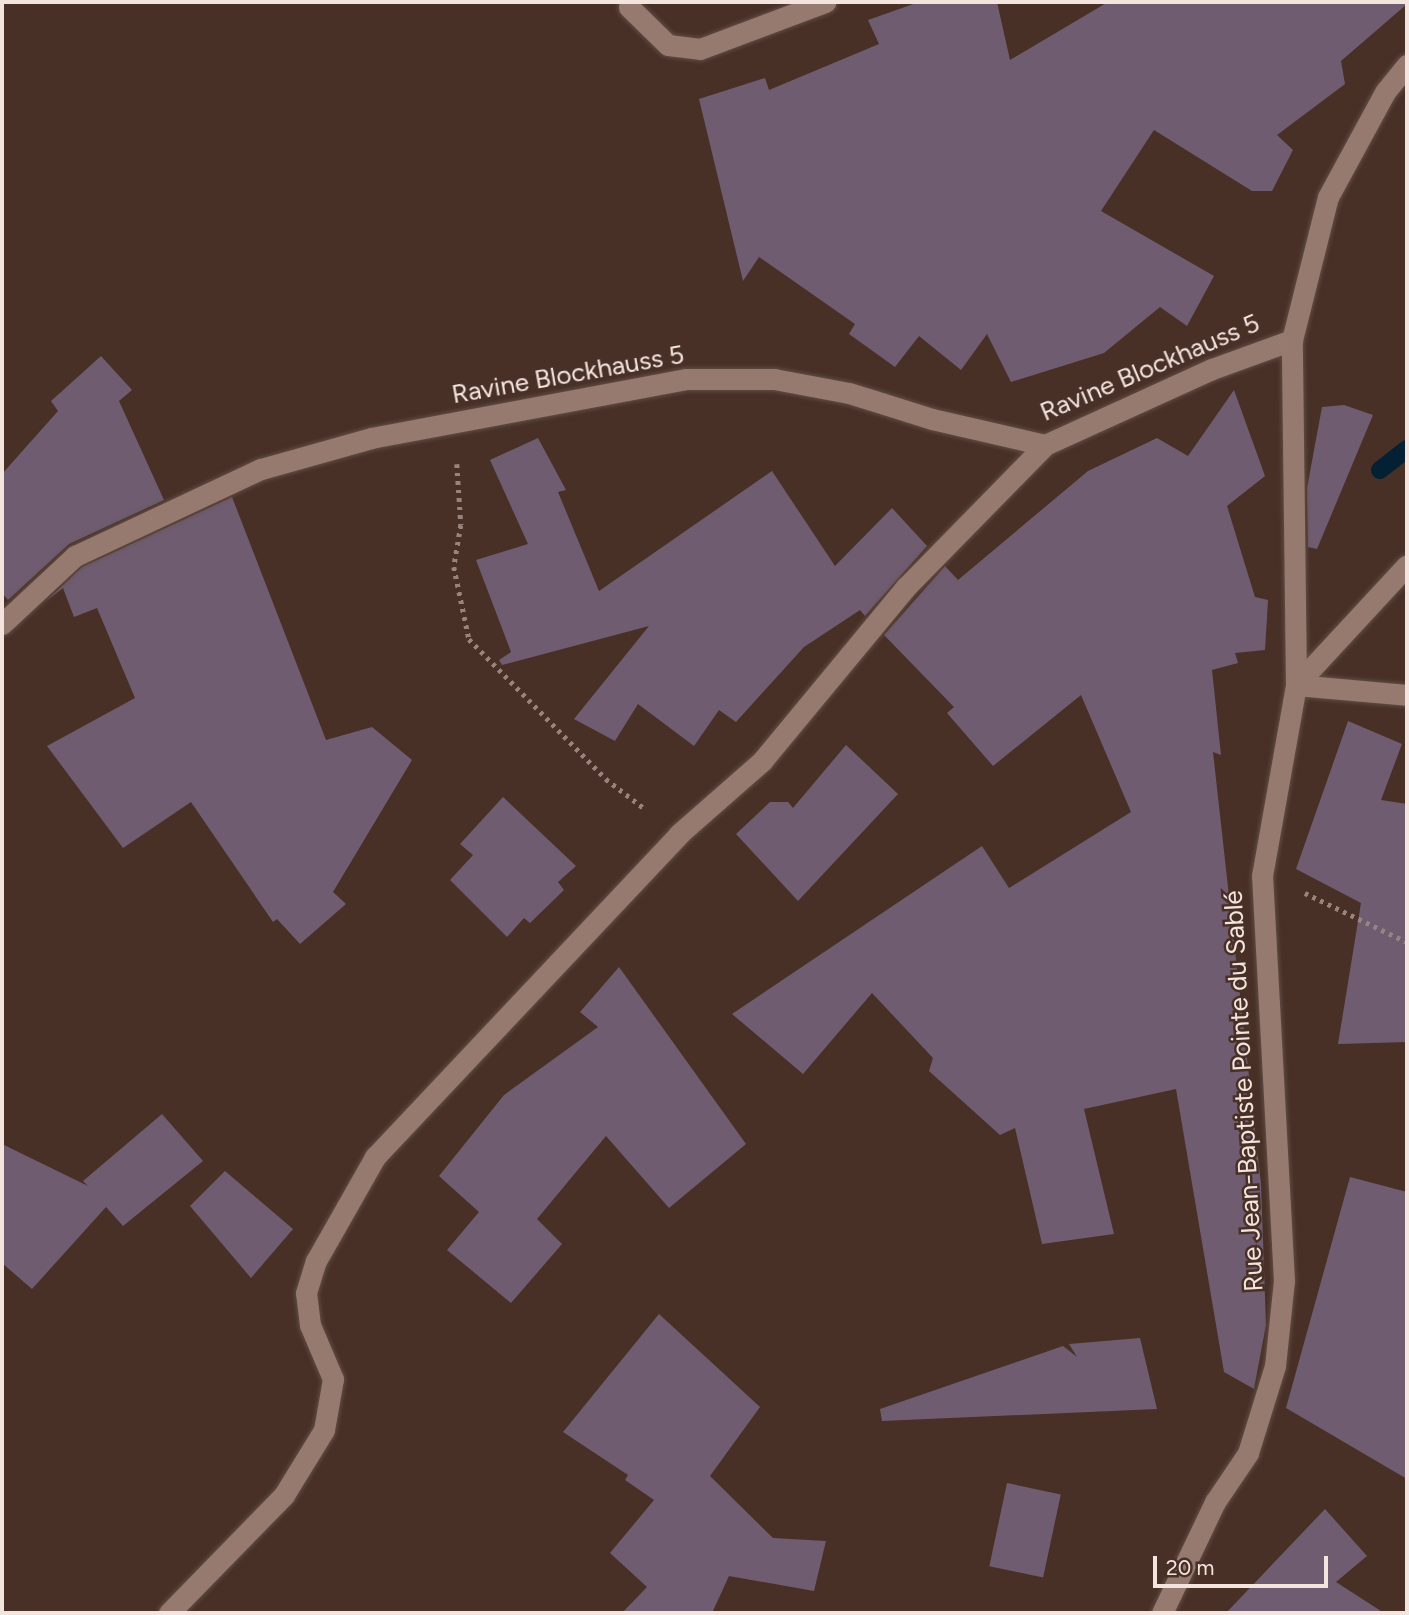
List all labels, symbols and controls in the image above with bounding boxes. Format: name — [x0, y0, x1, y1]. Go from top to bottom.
street label: Ravine Blockhauss 5 — [1036, 308, 1264, 428]
street label: Ravine Blockhauss 5 — [449, 339, 687, 411]
street label: Rue Jean-Baptiste Pointe du Sablé — [1218, 890, 1270, 1292]
scale bar — [1157, 1542, 1332, 1586]
text: 20 m — [1166, 1555, 1214, 1580]

